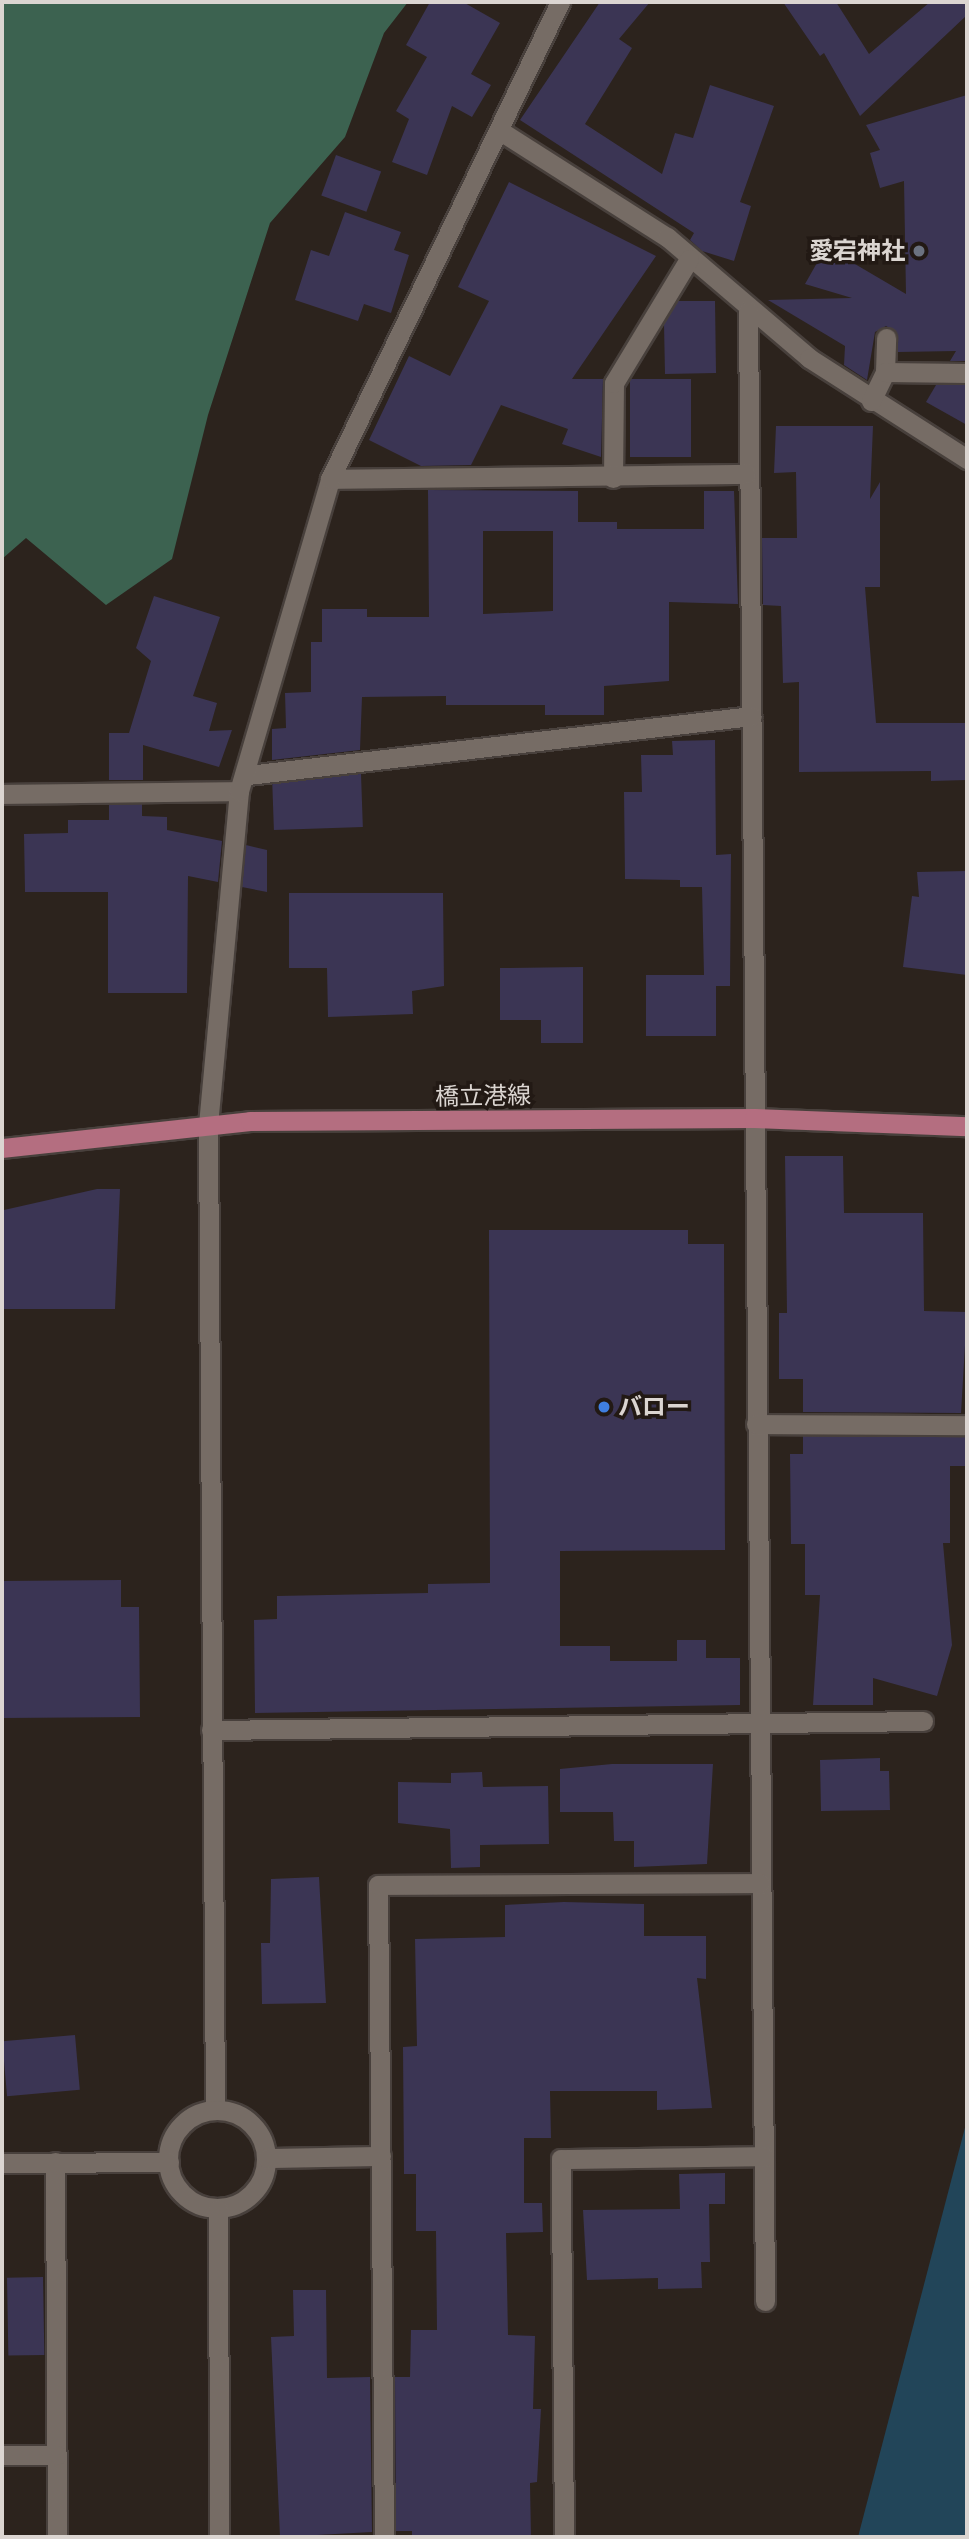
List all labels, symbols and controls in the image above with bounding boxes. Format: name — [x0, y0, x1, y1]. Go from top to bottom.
place label: 愛宕神社 — [809, 237, 905, 265]
marker: 愛宕神社 — [911, 243, 927, 259]
street label: 橋立港線 — [435, 1081, 531, 1111]
place label: バロー — [618, 1393, 690, 1421]
marker: バロー — [596, 1399, 612, 1415]

